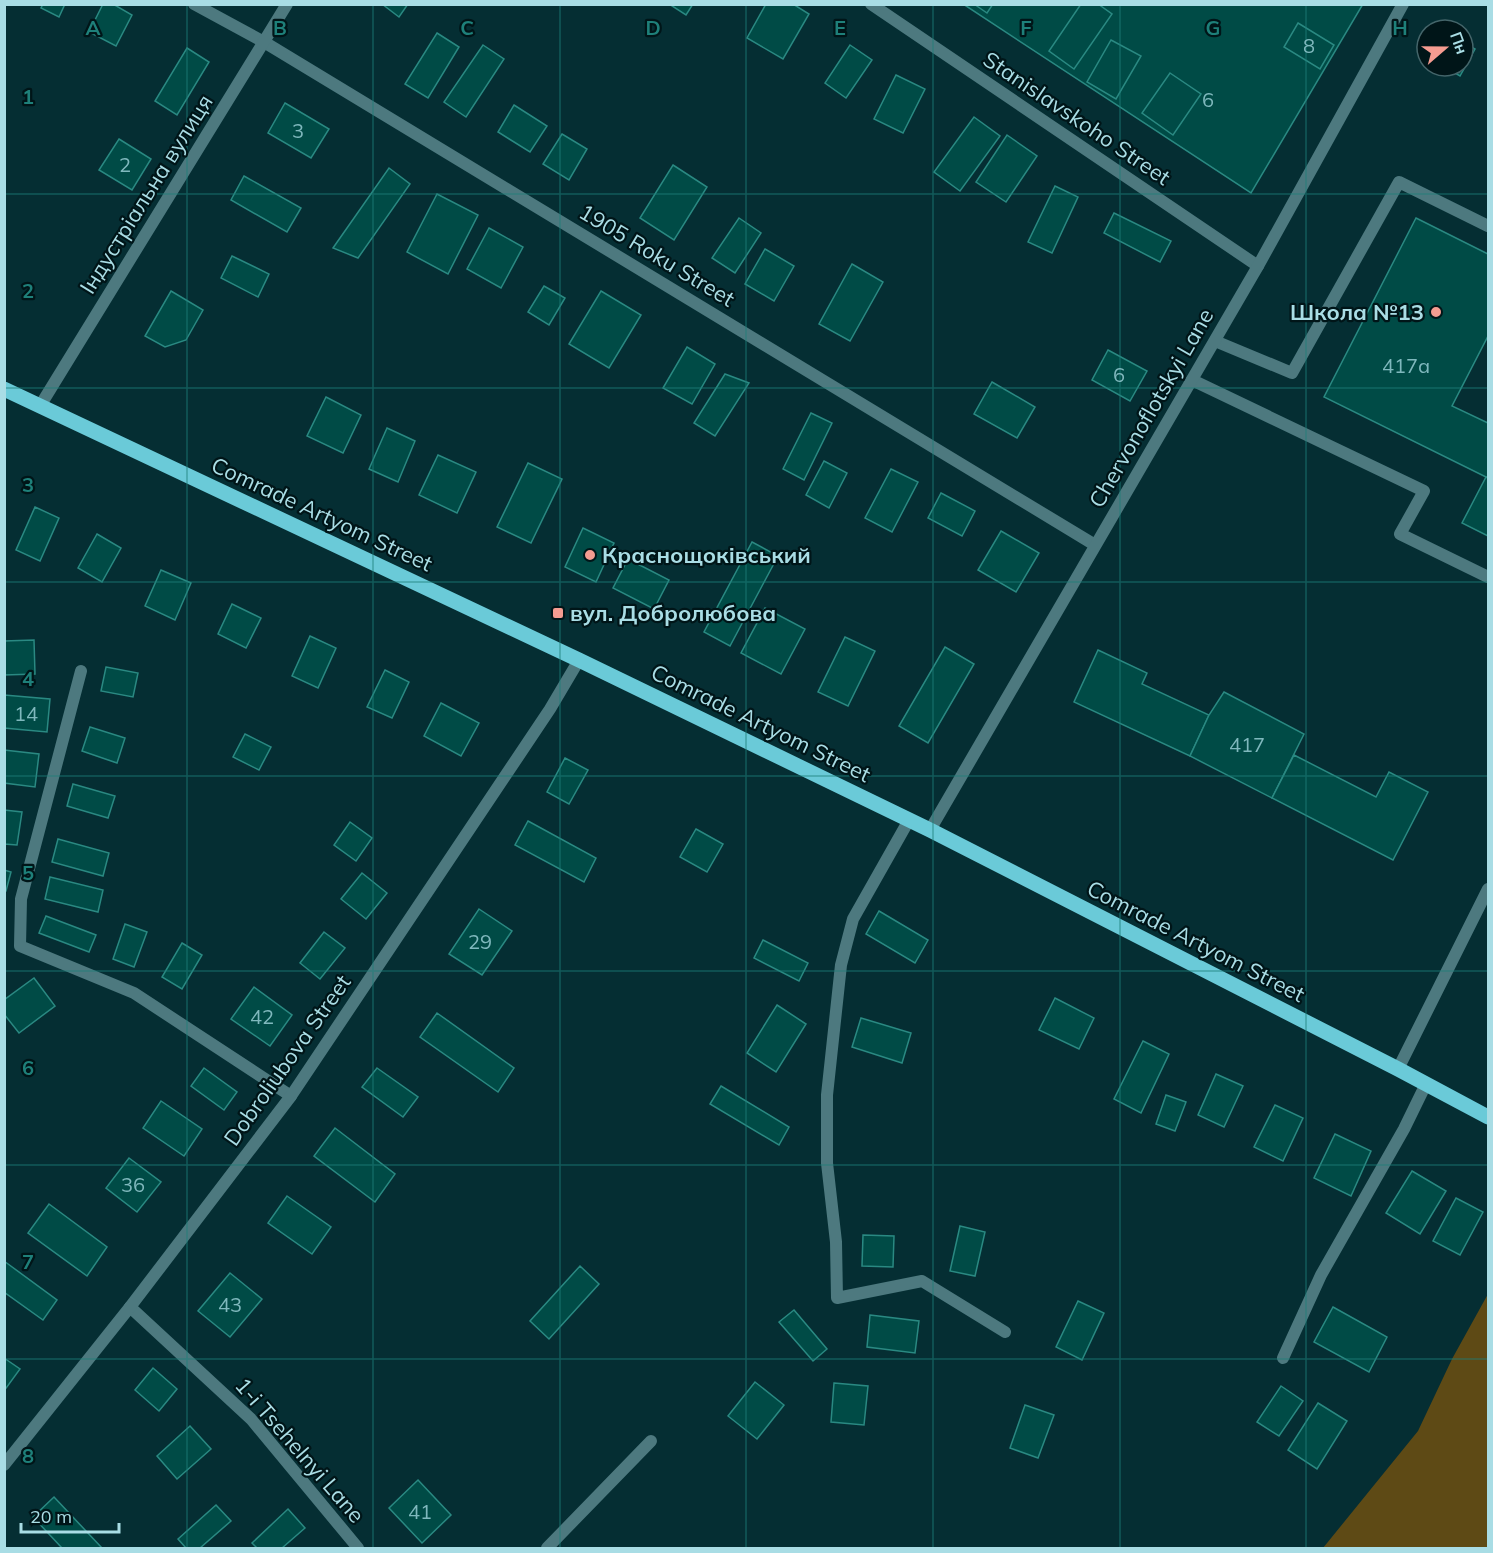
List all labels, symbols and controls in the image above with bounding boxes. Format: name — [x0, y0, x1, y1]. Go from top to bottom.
text: A — [86, 15, 101, 40]
text: B — [273, 15, 287, 40]
text: C — [460, 15, 474, 40]
text: D — [645, 15, 661, 40]
text: E — [834, 15, 846, 40]
text: F — [1020, 15, 1032, 40]
text: G — [1206, 15, 1220, 40]
text: H — [1392, 15, 1408, 40]
north arrow — [1415, 18, 1475, 78]
text: Пн — [1446, 29, 1472, 57]
house number: 8 — [1303, 33, 1315, 58]
street label: Stanislavskoho Street — [978, 45, 1176, 191]
text: 1 — [22, 84, 34, 109]
house number: 6 — [1202, 87, 1214, 112]
street label: Індустріальна вулиця — [73, 89, 219, 299]
house number: 3 — [292, 118, 304, 143]
house number: 2 — [119, 152, 131, 177]
street label: 1905 Roku Street — [574, 197, 740, 313]
text: 2 — [22, 278, 34, 303]
place label: Школа №13 — [1290, 298, 1424, 326]
street label: Chervonoflotskyi Lane — [1083, 303, 1219, 513]
marker: Школа №13 — [1429, 305, 1443, 319]
house number: 417а — [1382, 353, 1430, 378]
house number: 6 — [1113, 362, 1125, 387]
street label: Comrade Artyom Street — [207, 450, 437, 578]
text: 3 — [22, 472, 34, 497]
place label: Краснощоківський — [602, 541, 811, 569]
marker: Краснощоківський — [583, 548, 597, 562]
place label: вул. Добролюбова — [570, 599, 776, 627]
marker: вул. Добролюбова — [551, 606, 565, 620]
street label: Comrade Artyom Street — [647, 658, 876, 788]
text: 4 — [22, 666, 34, 691]
house number: 14 — [14, 701, 38, 726]
house number: 417 — [1229, 732, 1265, 757]
text: 5 — [22, 860, 34, 885]
street label: Comrade Artyom Street — [1082, 874, 1310, 1008]
house number: 29 — [468, 929, 492, 954]
street label: Dobroliubova Street — [217, 969, 357, 1151]
house number: 42 — [250, 1004, 274, 1029]
text: 6 — [22, 1055, 34, 1080]
house number: 36 — [121, 1172, 145, 1197]
text: 7 — [22, 1249, 34, 1274]
house number: 43 — [218, 1292, 242, 1317]
street label: 1-i Tsehelnyi Lane — [229, 1372, 371, 1528]
text: 8 — [22, 1443, 34, 1468]
scale bar — [21, 1496, 118, 1534]
house number: 41 — [408, 1499, 432, 1524]
text: 20 m — [30, 1505, 72, 1528]

